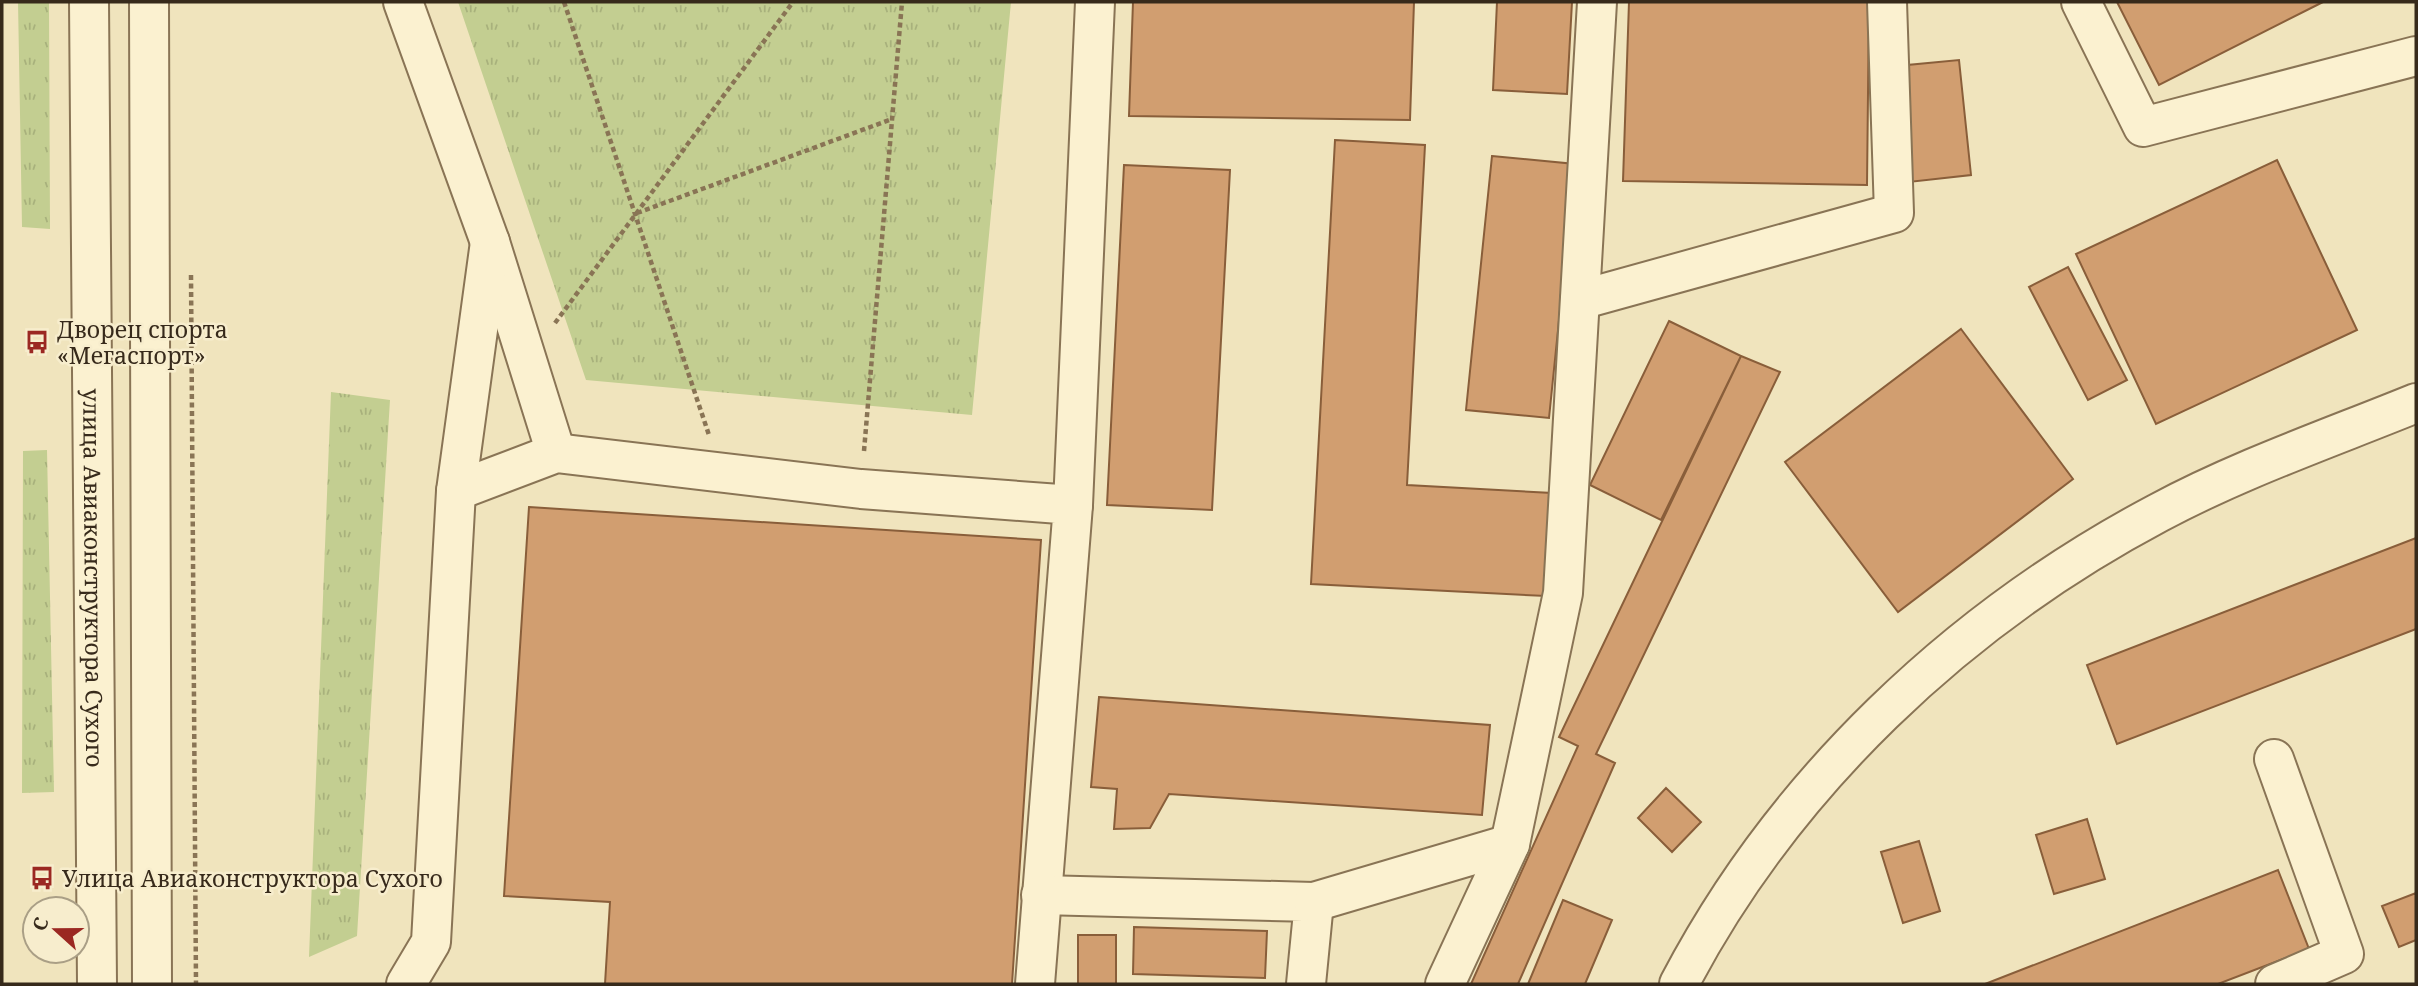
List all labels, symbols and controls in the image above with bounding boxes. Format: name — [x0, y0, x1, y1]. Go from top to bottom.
place label: Дворец спорта «Мегаспорт» — [57, 313, 228, 371]
bus stop icon: Дворец спорта «Мегаспорт» — [23, 328, 51, 356]
street label: улица Авиаконструктора Сухого — [76, 388, 111, 768]
place label: Улица Авиаконструктора Сухого — [62, 862, 443, 894]
bus stop icon: Улица Авиаконструктора Сухого — [28, 864, 56, 892]
north arrow — [21, 895, 91, 965]
text: С — [26, 913, 55, 934]

